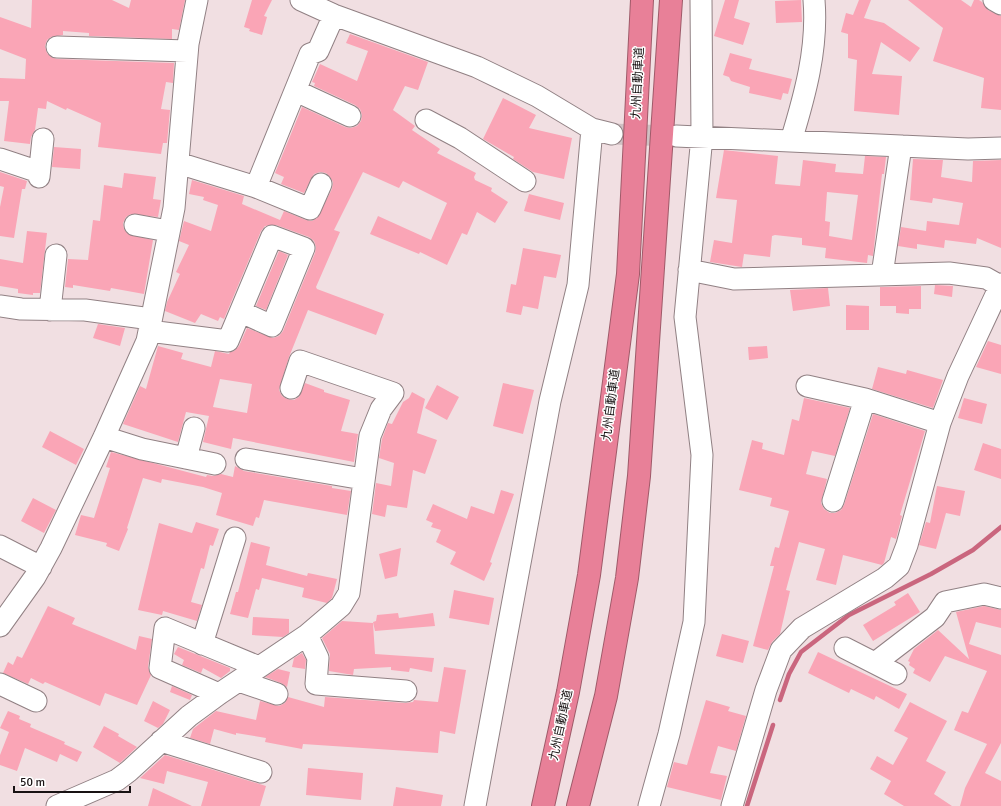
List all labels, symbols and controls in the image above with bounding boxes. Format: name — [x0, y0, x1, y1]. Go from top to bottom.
street label: 九州自動車道 — [629, 47, 647, 119]
street label: 九州自動車道 — [599, 368, 623, 442]
street label: 九州自動車道 — [546, 688, 576, 762]
scale bar — [14, 768, 130, 794]
text: 50 m — [20, 775, 45, 790]

